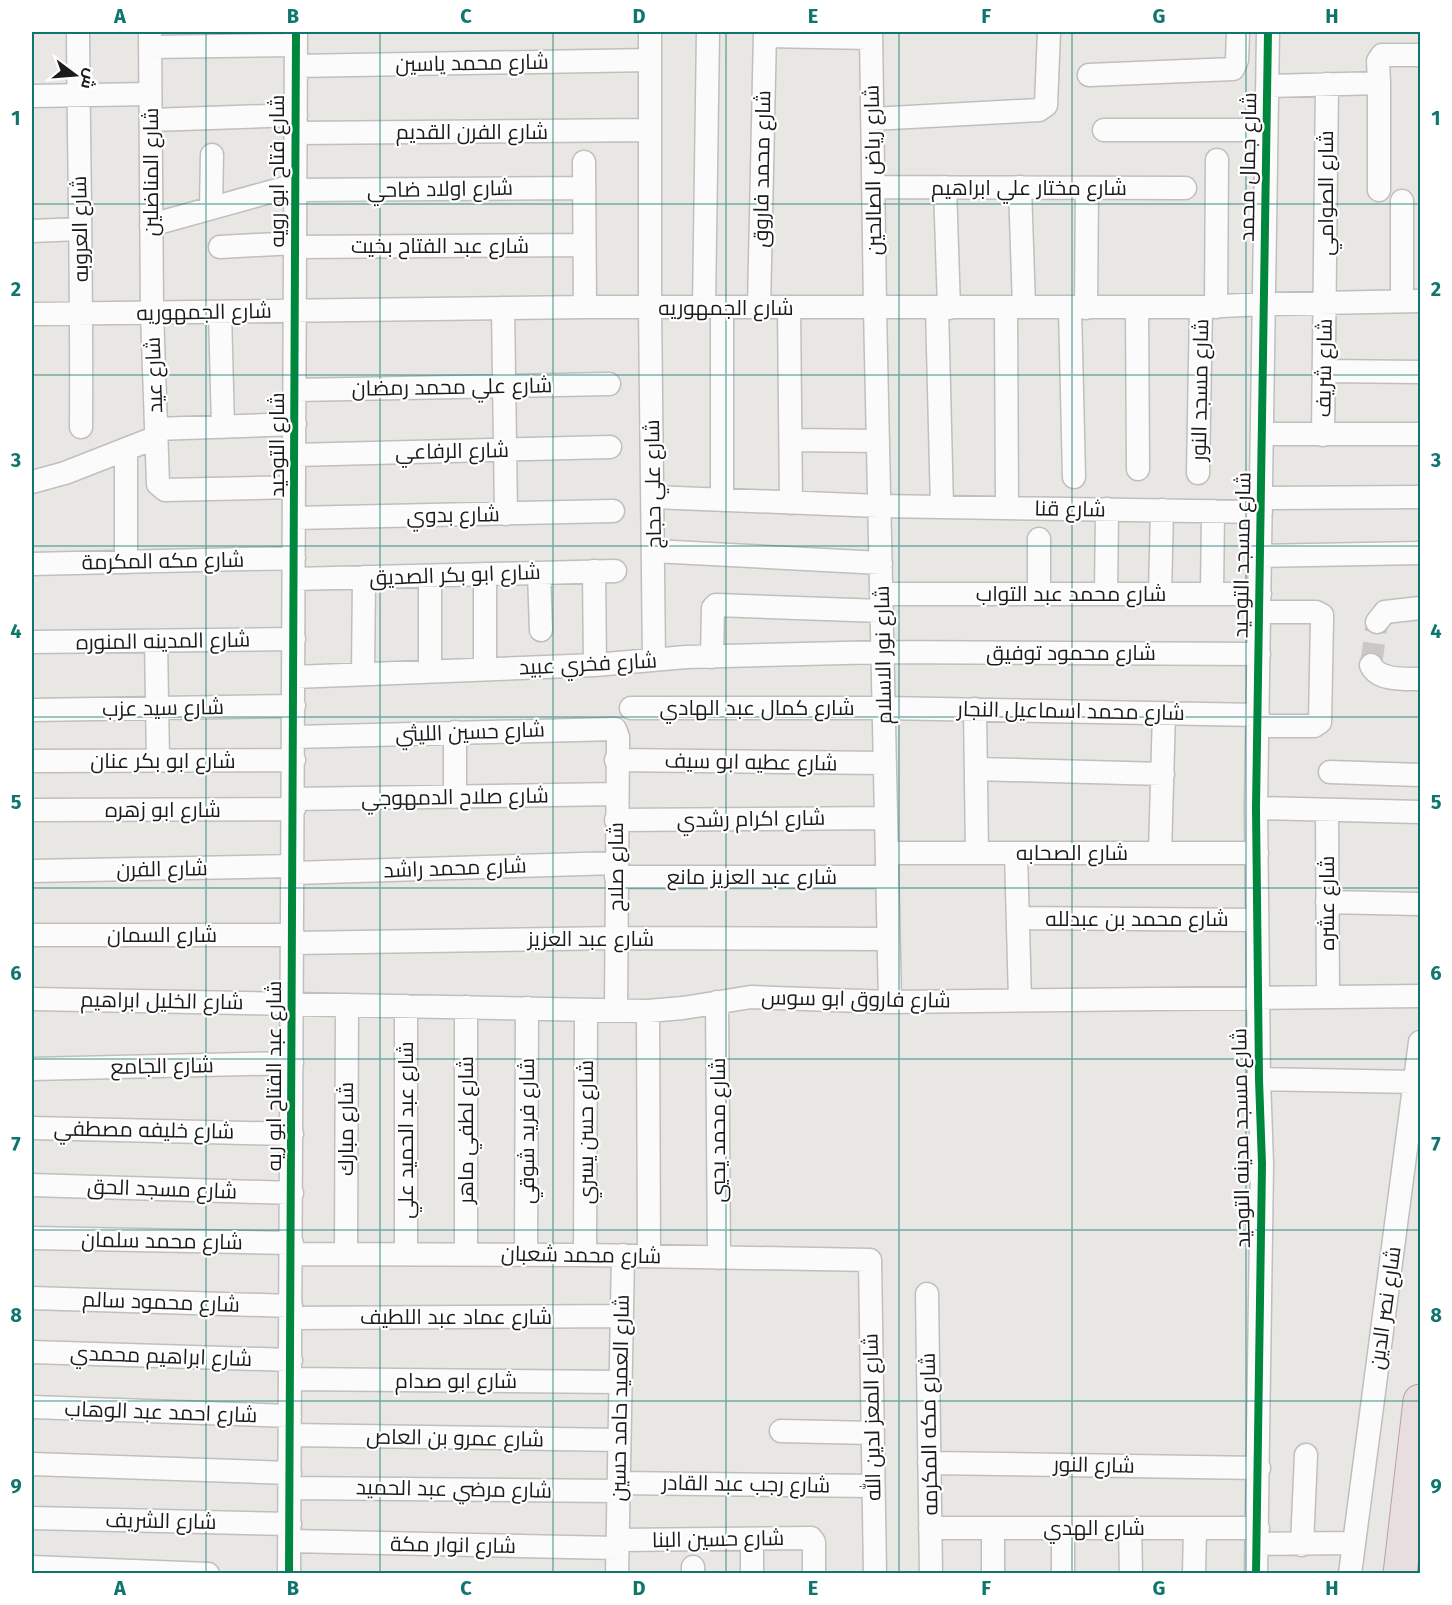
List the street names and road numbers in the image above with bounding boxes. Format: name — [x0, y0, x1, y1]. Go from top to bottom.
street label: شارع محمد ياسين — [395, 49, 549, 78]
street label: شارع رياض الصالحين — [859, 84, 888, 256]
street label: شارع محمد فاروق — [748, 90, 777, 248]
street label: شارع جمال محمد — [1234, 92, 1263, 242]
street label: شارع فتاح ابو رويه — [264, 95, 291, 247]
street label: شارع المناضلين — [138, 108, 165, 236]
street label: شارع الفرن القديم — [396, 119, 548, 146]
street label: شارع الصوامي — [1313, 130, 1342, 256]
street label: شارع اولاد ضاحي — [367, 175, 513, 206]
street label: شارع مختار علي ابراهيم — [931, 175, 1127, 204]
street label: شارع العروبه — [66, 176, 95, 282]
street label: شارع عبد الفتاح بخيت — [351, 233, 529, 260]
street label: شارع الجمهوريه — [658, 295, 794, 322]
street label: شارع الجمهوريه — [136, 298, 272, 327]
street label: شارع شريف — [1310, 318, 1339, 418]
street label: شارع مسجد النور — [1186, 319, 1215, 462]
street label: شارع عيد — [140, 336, 169, 413]
street label: شارع علي محمد رمضان — [352, 372, 553, 405]
street label: شارع التوحيد — [264, 392, 291, 498]
street label: شارع علي حجاج — [639, 419, 670, 549]
street label: شارع الرفاعي — [395, 437, 509, 468]
street label: شارع مسجد التوحيد — [1228, 472, 1257, 638]
street label: شارع قنا — [1034, 495, 1106, 524]
street label: شارع بدوي — [406, 501, 500, 532]
street label: شارع مكه المكرمة — [81, 547, 245, 576]
street label: شارع ابو بكر الصديق — [369, 559, 541, 592]
street label: شارع محمد عبد التواب — [976, 581, 1166, 608]
street label: شارع نور الاسلام — [869, 585, 898, 725]
street label: شارع المدينه المنوره — [76, 626, 250, 657]
street label: شارع محمود توفيق — [986, 640, 1156, 667]
street label: شارع فخري عبيد — [518, 647, 658, 684]
street label: شارع سيد عزب — [102, 694, 224, 723]
street label: شارع كمال عبد الهادي — [659, 695, 855, 724]
street label: شارع محمد اسماعيل النجار — [956, 696, 1185, 727]
street label: شارع حسين الليثي — [395, 716, 545, 751]
street label: شارع عطيه ابو سيف — [664, 747, 838, 778]
street label: شارع ابو بكر عنان — [90, 748, 236, 775]
street label: شارع صلاح الدمهوجي — [361, 782, 549, 815]
street label: شارع ابو زهره — [105, 797, 221, 824]
street label: شارع اكرام رشدي — [676, 805, 826, 836]
street label: شارع صلاح — [603, 822, 630, 912]
street label: شارع الصحابه — [1016, 840, 1128, 867]
street label: شارع محمد راشد — [383, 853, 527, 884]
street label: شارع الفرن — [116, 855, 208, 884]
street label: شارع عشره — [1314, 856, 1341, 950]
street label: شارع عبد العزيز مانع — [667, 864, 837, 891]
street label: شارع محمد بن عبدلله — [1045, 906, 1229, 933]
street label: شارع السمان — [107, 922, 217, 949]
street label: شارع عبد العزيز — [527, 926, 654, 953]
street label: شارع عبد الفتاح ابو ريه — [261, 981, 288, 1171]
street label: شارع فاروق ابو سوس — [761, 984, 951, 1015]
street label: شارع الخليل ابراهيم — [80, 987, 244, 1016]
street label: شارع مسجد مدينه التوحيد — [1226, 1028, 1257, 1248]
street label: شارع عبد الحميد علي — [393, 1041, 422, 1219]
street label: شارع الجامع — [110, 1052, 214, 1081]
street label: شارع لطفي ماهر — [453, 1056, 482, 1205]
street label: شارع فريد شوقي — [514, 1058, 543, 1204]
street label: شارع محمد يحيي — [705, 1058, 732, 1202]
street label: شارع حسن يسري — [573, 1060, 602, 1204]
street label: شارع مبارك — [333, 1082, 360, 1176]
street label: شارع خليفه مصطفي — [53, 1115, 235, 1148]
street label: شارع مسجد الحق — [86, 1173, 237, 1206]
street label: شارع محمد سلمان — [81, 1227, 243, 1256]
street label: شارع محمد شعبان — [501, 1241, 661, 1270]
street label: شارع نصر الدين — [1364, 1245, 1407, 1371]
street label: شارع محمود سالم — [82, 1286, 240, 1319]
street label: شارع العميد حامد حسين — [605, 1294, 636, 1502]
street label: شارع عماد عبد اللطيف — [360, 1304, 552, 1331]
street label: شارع المعز لدين الله — [857, 1333, 887, 1501]
street label: شارع ابراهيم محمدي — [69, 1340, 252, 1375]
street label: شارع مكه المكرمه — [915, 1352, 944, 1516]
street label: شارع ابو صدام — [395, 1368, 517, 1395]
street label: شارع احمد عبد الوهاب — [64, 1396, 258, 1429]
street label: شارع عمرو بن العاص — [366, 1423, 544, 1454]
street label: شارع النور — [1052, 1451, 1135, 1480]
street label: شارع رجب عبد القادر — [661, 1470, 830, 1499]
street label: شارع مرضي عبد الحميد — [356, 1474, 552, 1506]
street label: شارع الشريف — [105, 1507, 217, 1536]
street label: شارع الهدي — [1043, 1515, 1145, 1544]
street label: شارع حسين البنا — [652, 1525, 784, 1554]
street label: شارع انوار مكة — [390, 1531, 516, 1560]

